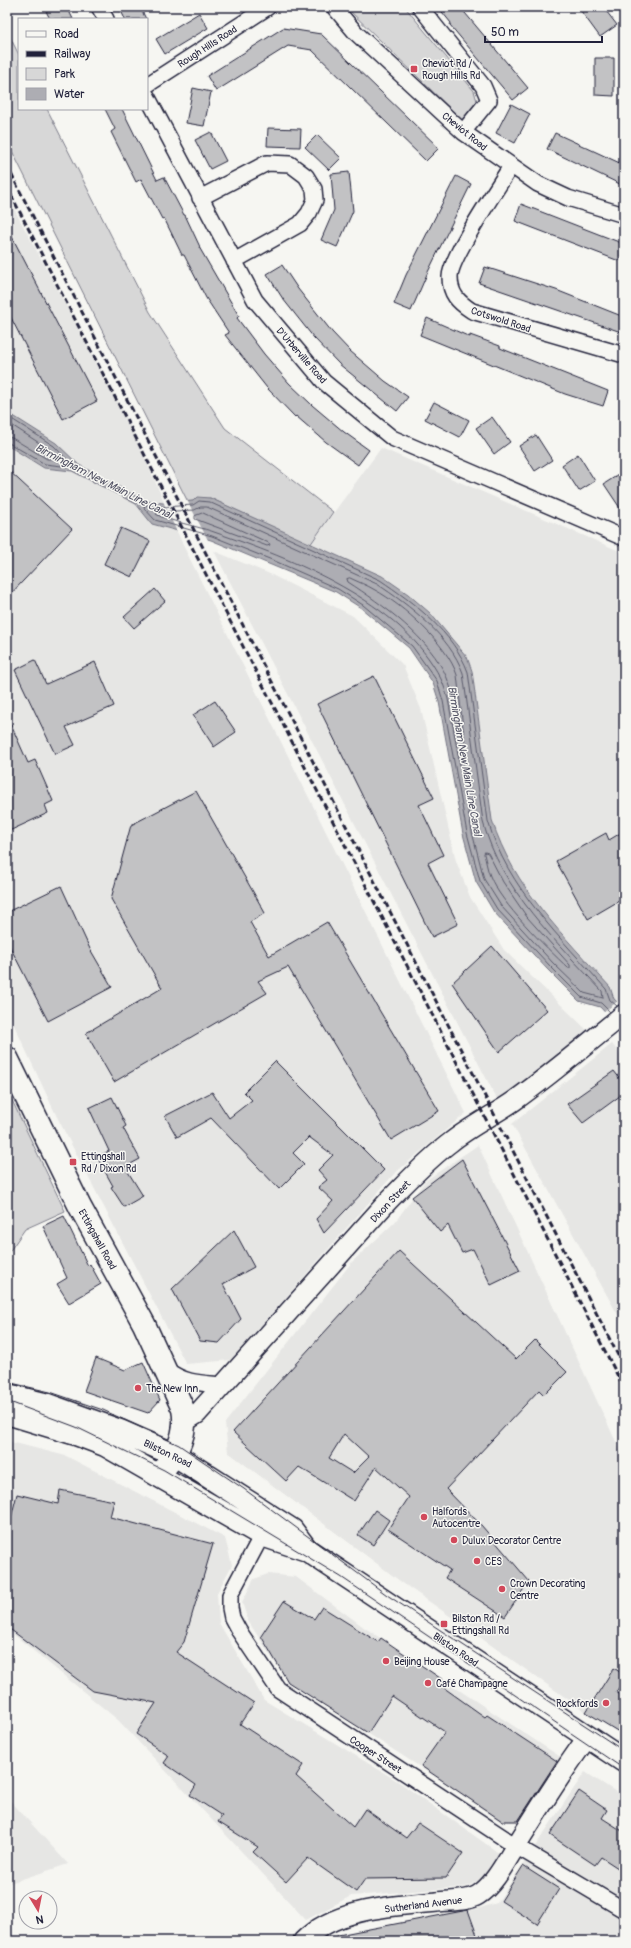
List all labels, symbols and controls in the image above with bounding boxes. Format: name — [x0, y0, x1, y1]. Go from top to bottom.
legend — [18, 18, 148, 110]
scale bar — [485, 18, 602, 44]
street label: Rough Hills Road — [176, 23, 240, 70]
text: 50 m — [491, 25, 519, 40]
text: Road — [54, 27, 79, 42]
text: Railway — [54, 47, 90, 62]
place label: Cheviot Rd / Rough Hills Rd — [422, 58, 480, 82]
marker: Cheviot Rd / Rough Hills Rd — [409, 64, 419, 74]
text: Park — [54, 67, 75, 82]
text: Water — [54, 87, 85, 102]
street label: Cheviot Road — [439, 110, 489, 154]
street label: Cotswold Road — [469, 305, 532, 335]
street label: D'Urberville Road — [274, 325, 329, 386]
water label: Birmingham New Main Line Canal — [33, 441, 176, 522]
water label: Birmingham New Main Line Canal — [445, 685, 484, 838]
place label: Ettingshall Rd / Dixon Rd — [81, 1151, 137, 1175]
marker: Ettingshall Rd / Dixon Rd — [68, 1157, 78, 1167]
street label: Dixon Street — [368, 1177, 414, 1225]
street label: Ettingshall Road — [76, 1207, 119, 1272]
marker: The New Inn — [133, 1383, 143, 1393]
place label: The New Inn — [146, 1383, 198, 1395]
street label: Bilston Road — [141, 1437, 194, 1471]
place label: Halfords Autocentre — [432, 1506, 480, 1530]
marker: Halfords Autocentre — [419, 1512, 429, 1522]
marker: Dulux Decorator Centre — [449, 1535, 459, 1545]
place label: Dulux Decorator Centre — [462, 1535, 561, 1547]
marker: CES — [472, 1556, 482, 1566]
place label: CES — [485, 1556, 502, 1568]
place label: Crown Decorating Centre — [510, 1578, 585, 1602]
marker: Crown Decorating Centre — [497, 1584, 507, 1594]
place label: Bilston Rd / Ettingshall Rd — [452, 1613, 509, 1637]
marker: Bilston Rd / Ettingshall Rd — [439, 1619, 449, 1629]
street label: Bilston Road — [430, 1630, 480, 1669]
marker: Beijing House — [381, 1656, 391, 1666]
place label: Beijing House — [394, 1656, 450, 1668]
marker: Café Champagne — [423, 1678, 433, 1688]
place label: Café Champagne — [436, 1678, 508, 1690]
place label: Rockfords — [556, 1698, 599, 1710]
marker: Rockfords — [601, 1698, 611, 1708]
street label: Cooper Street — [347, 1734, 404, 1777]
north arrow — [18, 1890, 58, 1930]
street label: Sutherland Avenue — [384, 1894, 463, 1916]
text: N — [34, 1912, 44, 1927]

